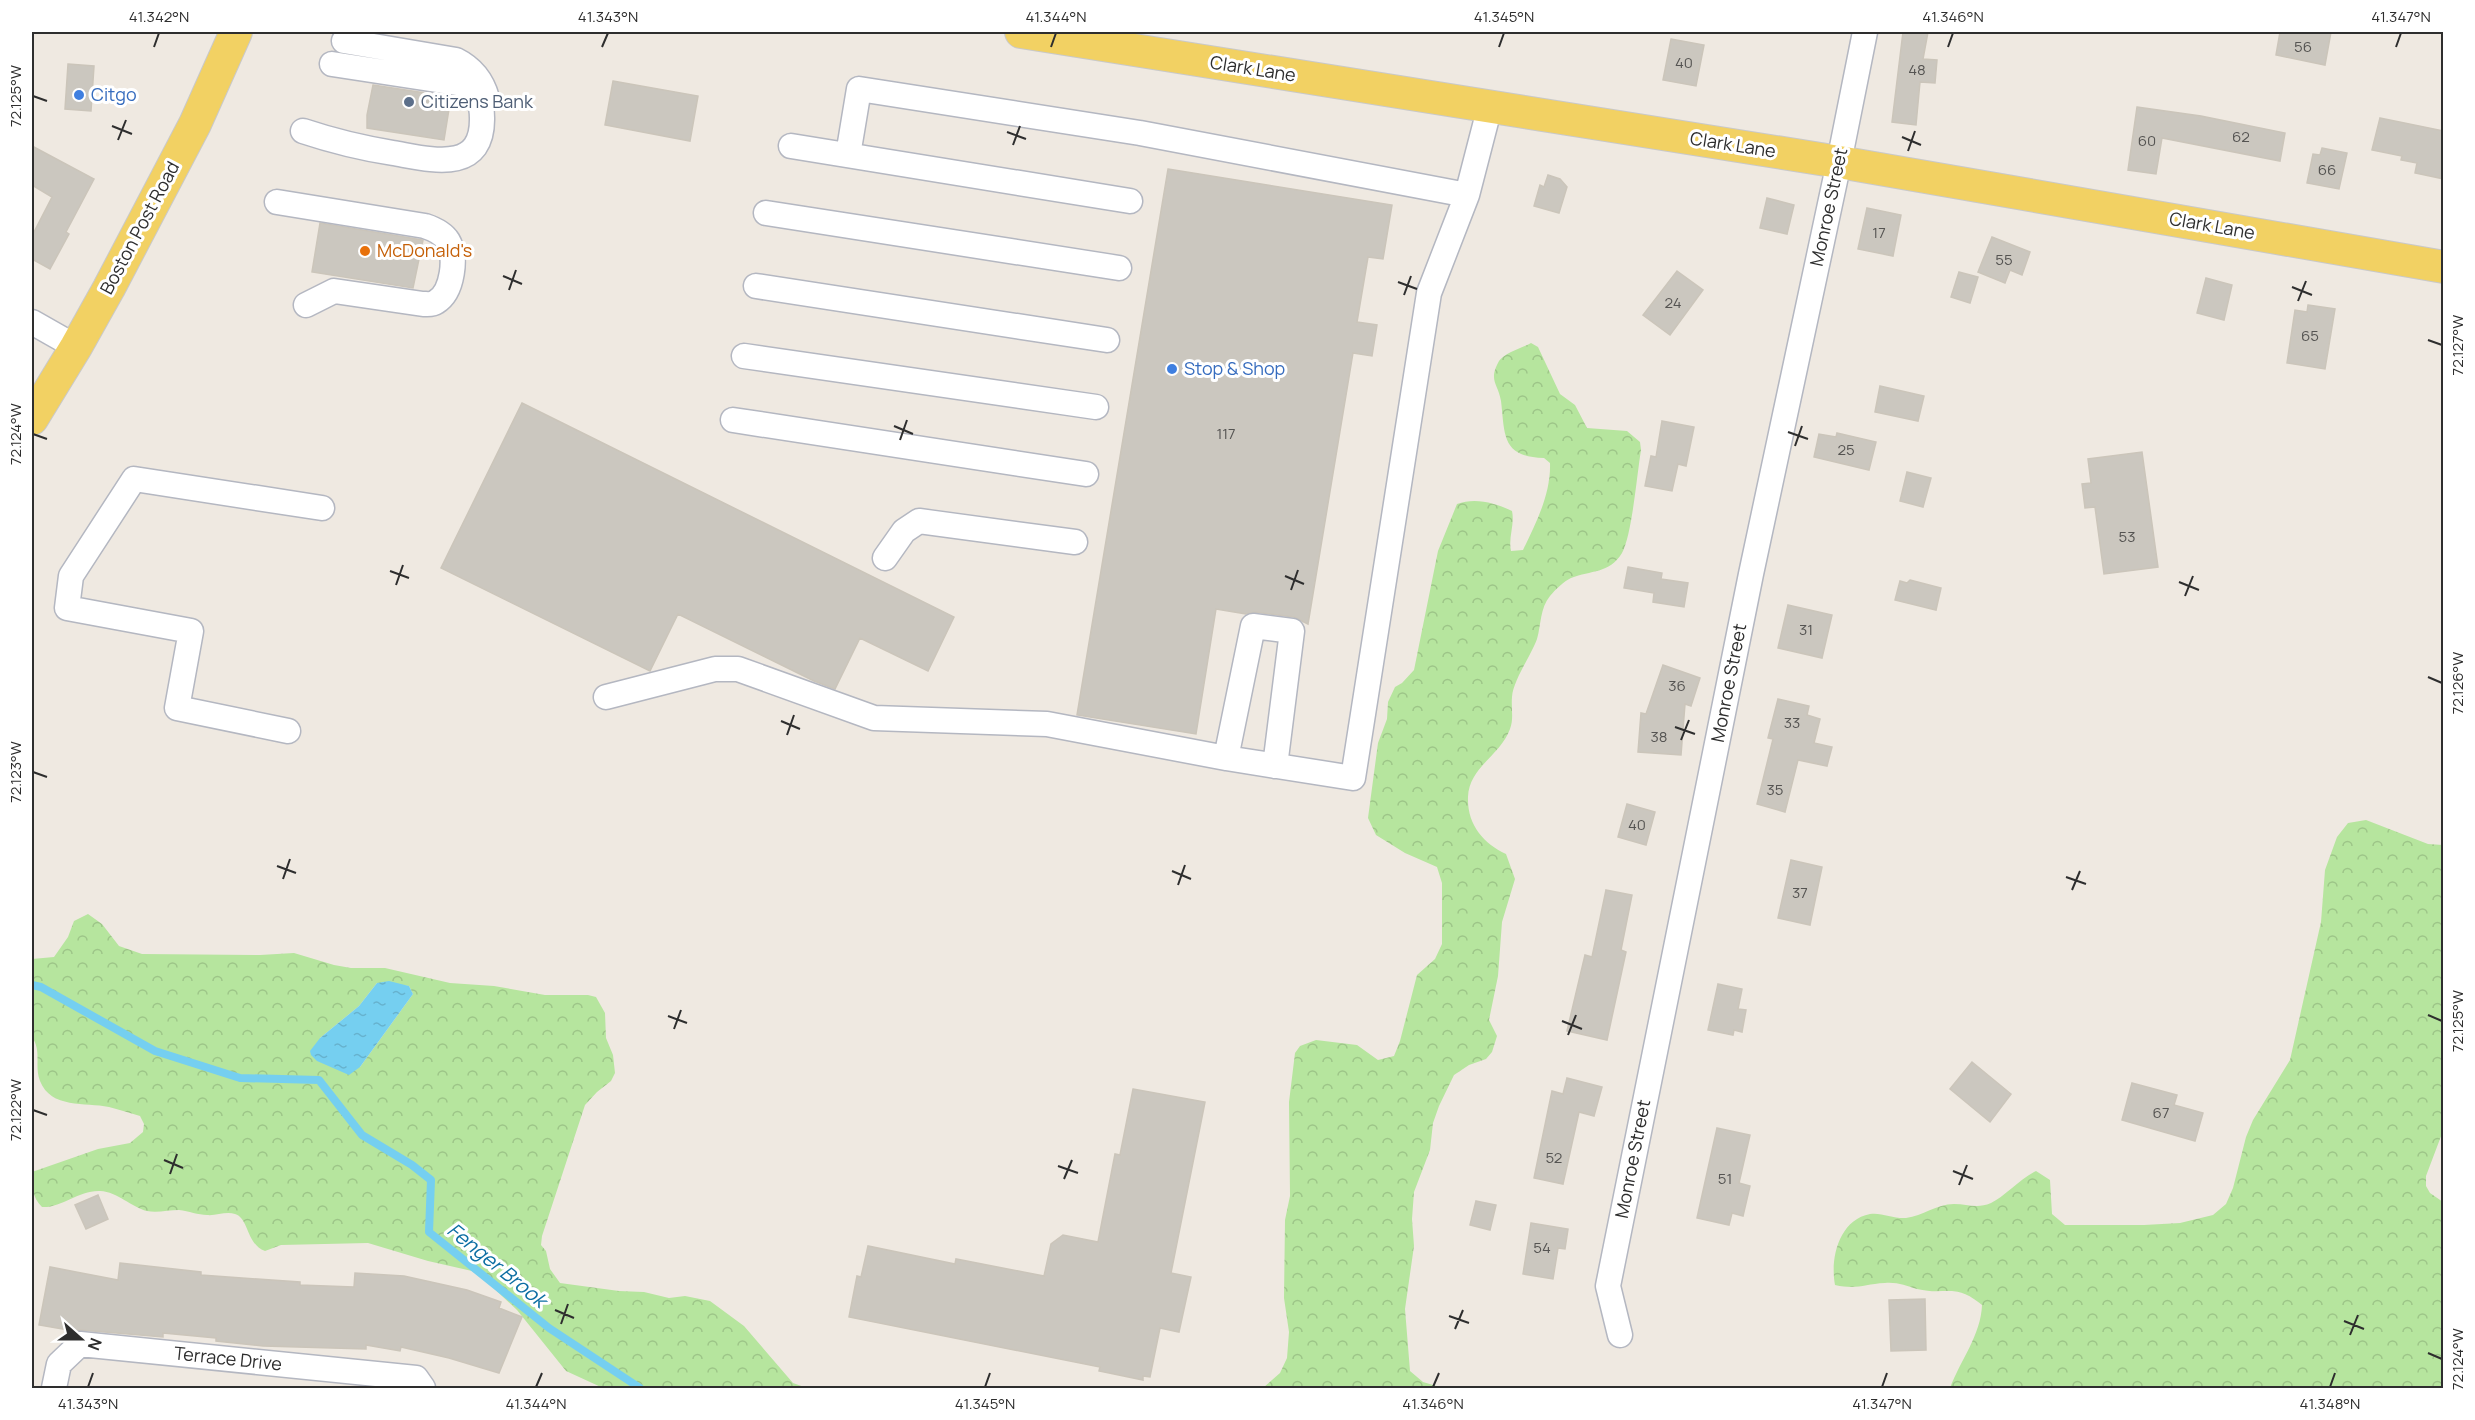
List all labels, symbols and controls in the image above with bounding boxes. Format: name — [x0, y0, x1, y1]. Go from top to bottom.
text: 41.342°N — [129, 6, 189, 27]
text: 41.343°N — [578, 6, 638, 27]
text: 41.344°N — [1025, 6, 1087, 27]
text: 41.345°N — [1474, 6, 1534, 27]
text: 41.346°N — [1922, 6, 1984, 27]
text: 41.347°N — [2371, 6, 2431, 27]
house number: 56 — [2294, 36, 2312, 57]
street label: Clark Lane — [1209, 49, 1298, 87]
house number: 40 — [1675, 52, 1693, 73]
house number: 48 — [1908, 59, 1926, 80]
text: 72.125°W — [5, 65, 26, 127]
place label: Citgo — [91, 82, 137, 106]
marker: Citgo — [72, 88, 86, 102]
place label: Citizens Bank — [421, 89, 534, 113]
marker: Citizens Bank — [402, 95, 416, 109]
street label: Clark Lane — [1689, 125, 1778, 163]
house number: 62 — [2232, 126, 2250, 147]
house number: 60 — [2138, 130, 2156, 151]
street label: Monroe Street — [1804, 145, 1852, 268]
street label: Boston Post Road — [94, 157, 184, 298]
house number: 66 — [2318, 159, 2336, 180]
street label: Clark Lane — [2168, 206, 2257, 244]
house number: 17 — [1872, 222, 1886, 243]
place label: McDonald's — [377, 238, 472, 262]
marker: McDonald's — [358, 244, 372, 258]
house number: 55 — [1995, 249, 2013, 270]
house number: 24 — [1664, 292, 1682, 313]
text: 72.127°W — [2447, 315, 2468, 375]
house number: 65 — [2301, 325, 2319, 346]
place label: Stop & Shop — [1184, 356, 1285, 380]
marker: Stop & Shop — [1165, 362, 1179, 376]
text: 72.124°W — [5, 403, 26, 465]
house number: 117 — [1216, 423, 1236, 444]
house number: 25 — [1837, 439, 1855, 460]
house number: 53 — [2119, 526, 2135, 547]
house number: 31 — [1799, 619, 1813, 640]
street label: Monroe Street — [1705, 621, 1751, 744]
text: 72.126°W — [2447, 652, 2468, 714]
house number: 36 — [1668, 675, 1686, 696]
house number: 33 — [1784, 712, 1800, 733]
house number: 38 — [1650, 726, 1668, 747]
text: 72.123°W — [5, 741, 26, 803]
house number: 35 — [1767, 779, 1783, 800]
house number: 40 — [1628, 814, 1646, 835]
house number: 37 — [1792, 882, 1808, 903]
text: 72.125°W — [2447, 990, 2468, 1052]
text: 72.122°W — [5, 1079, 26, 1141]
street label: Monroe Street — [1609, 1097, 1655, 1220]
house number: 67 — [2153, 1102, 2169, 1123]
house number: 52 — [1546, 1147, 1562, 1168]
house number: 51 — [1718, 1168, 1732, 1189]
water label: Fenger Brook — [442, 1216, 555, 1315]
house number: 54 — [1533, 1237, 1551, 1258]
north arrow — [51, 1309, 111, 1369]
text: 72.124°W — [2447, 1328, 2468, 1390]
text: N — [83, 1335, 107, 1354]
street label: Terrace Drive — [173, 1340, 283, 1376]
text: 41.343°N — [58, 1393, 118, 1414]
text: 41.344°N — [505, 1393, 567, 1414]
text: 41.345°N — [955, 1393, 1015, 1414]
text: 41.346°N — [1402, 1393, 1464, 1414]
text: 41.347°N — [1852, 1393, 1912, 1414]
text: 41.348°N — [2300, 1393, 2360, 1414]

